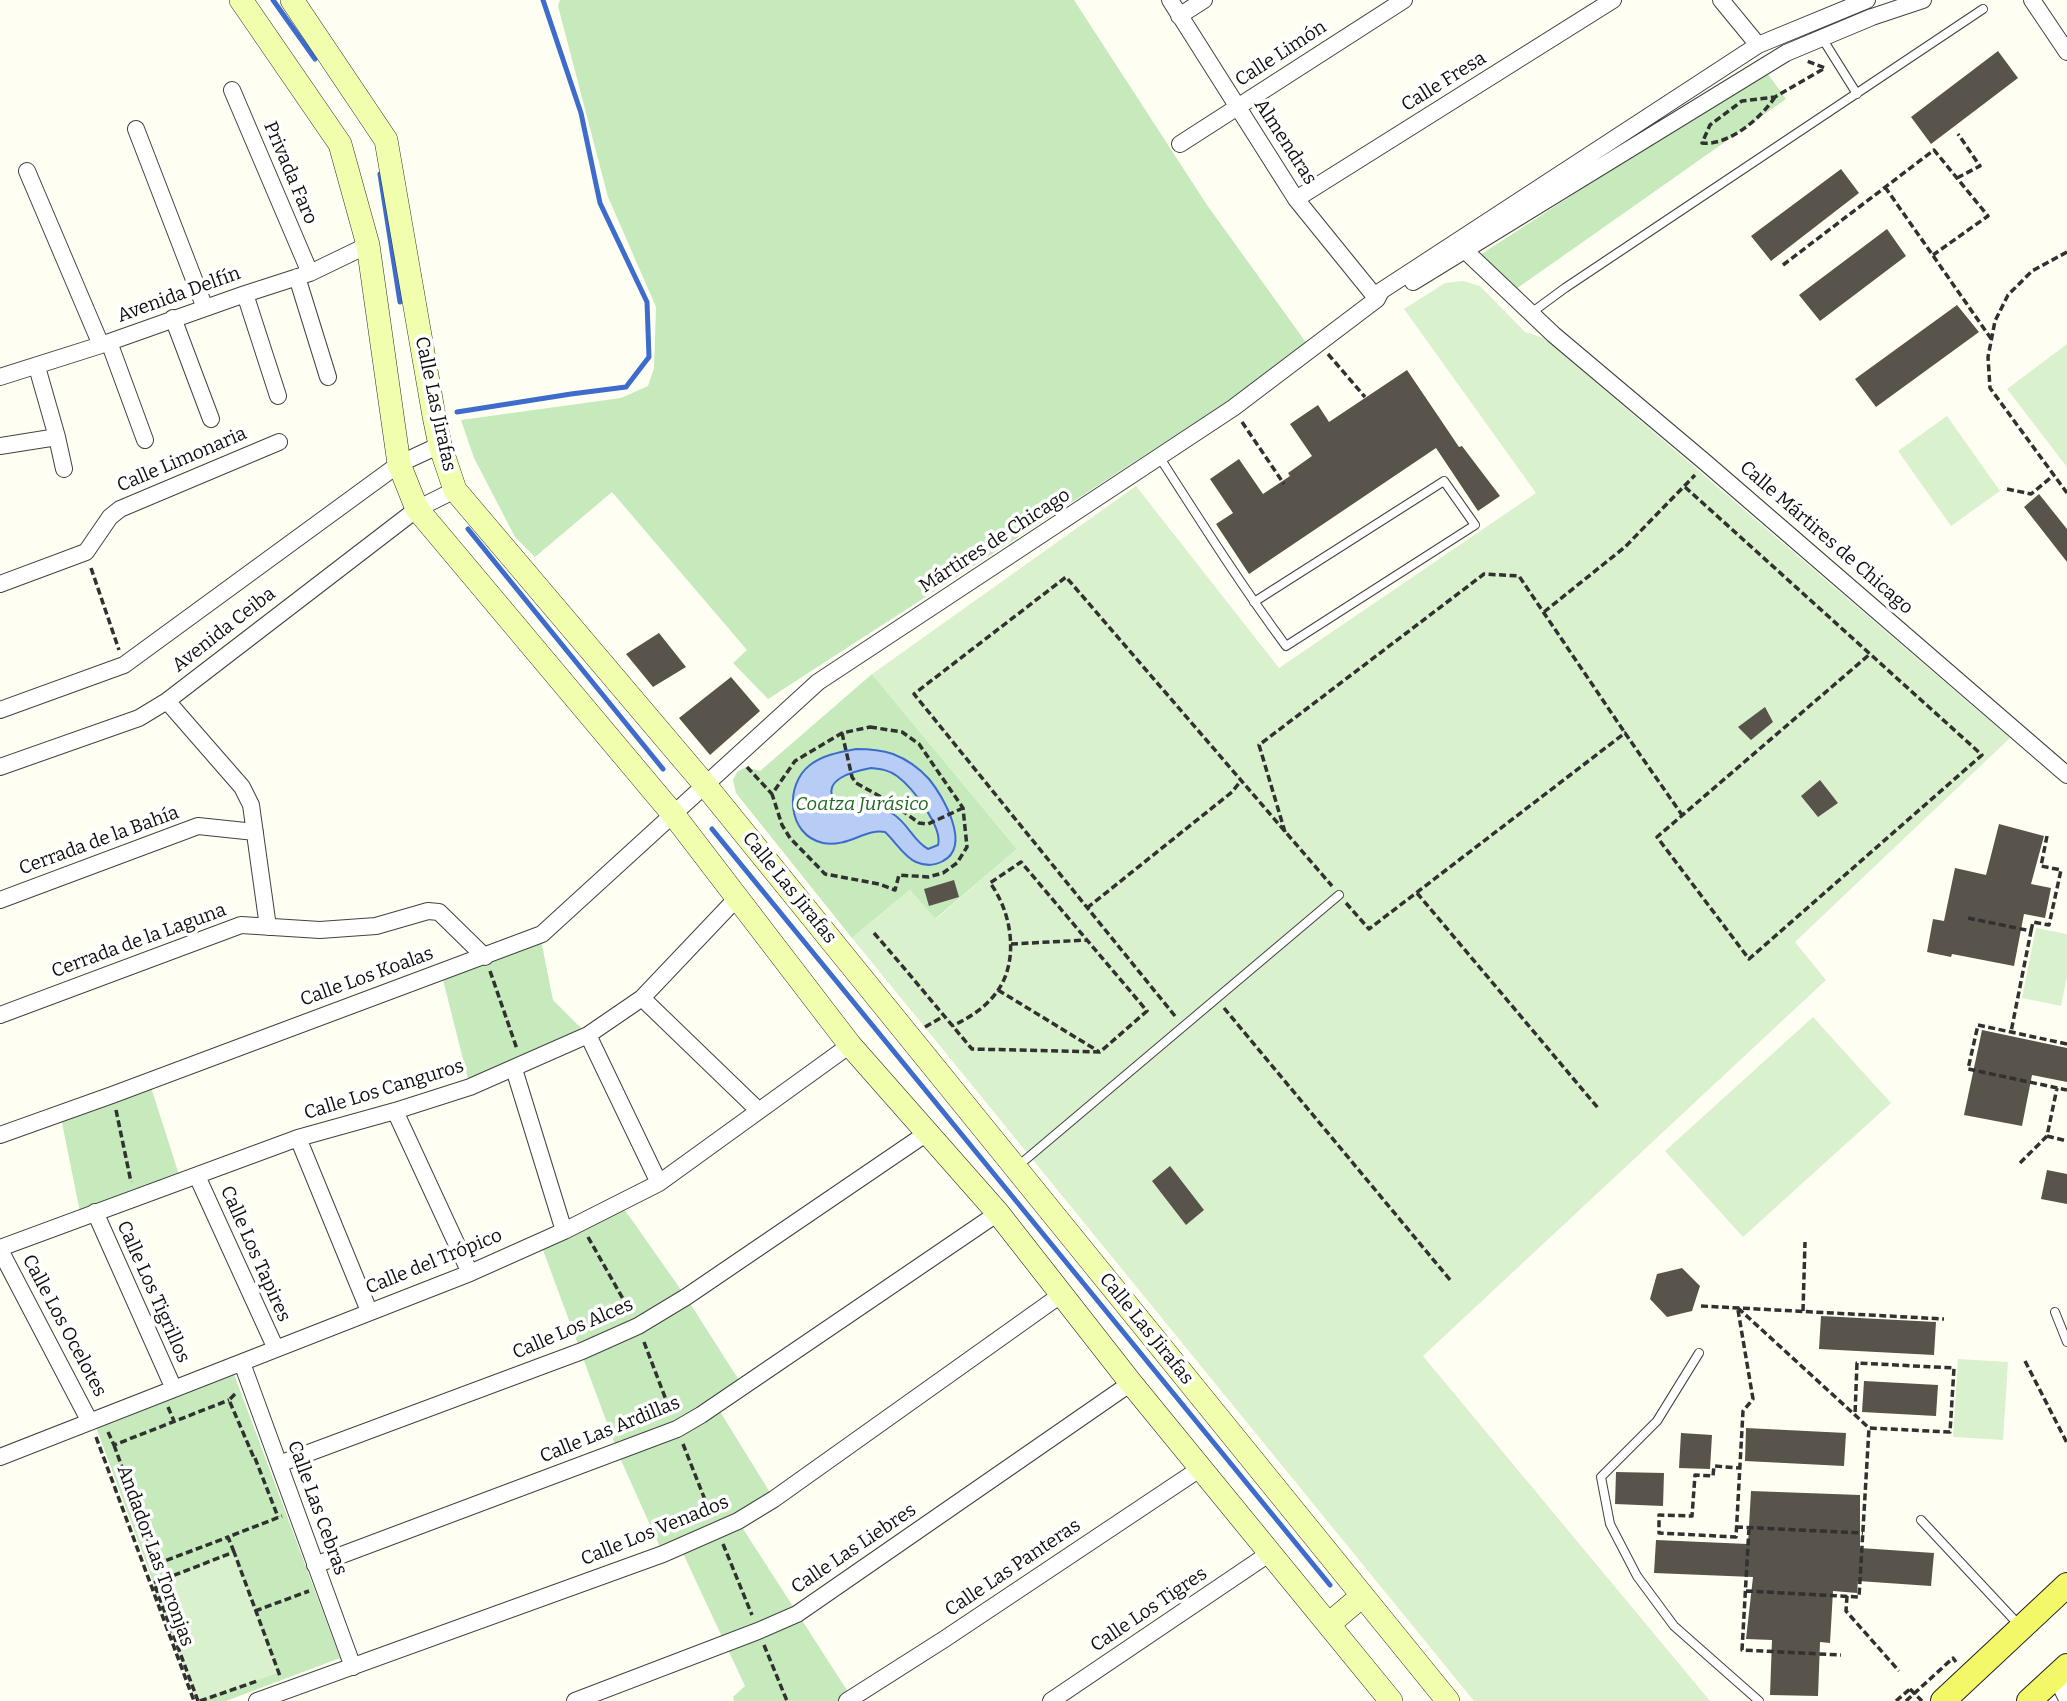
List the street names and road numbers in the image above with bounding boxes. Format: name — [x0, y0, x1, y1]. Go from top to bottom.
street label: Calle Limón — [1231, 16, 1331, 92]
street label: Calle Fresa — [1397, 47, 1491, 117]
street label: Almendras — [1249, 95, 1321, 189]
street label: Privada Faro — [258, 118, 322, 228]
street label: Avenida Delfín — [114, 262, 244, 328]
street label: Calle Las Jirafas — [410, 335, 460, 473]
street label: Calle Limonaria — [114, 422, 250, 498]
street label: Calle Mártires de Chicago — [1735, 456, 1917, 620]
street label: Mártires de Chicago — [915, 484, 1075, 598]
street label: Avenida Ceiba — [168, 583, 280, 677]
street label: Cerrada de la Bahía — [16, 801, 182, 881]
street label: Calle Las Jirafas — [737, 828, 841, 948]
street label: Cerrada de la Laguna — [49, 899, 229, 983]
street label: Calle Los Koalas — [297, 942, 437, 1012]
street label: Calle Los Canguros — [301, 1055, 467, 1125]
street label: Calle Los Tapires — [215, 1183, 295, 1325]
street label: Calle Los Tigrillos — [111, 1218, 195, 1366]
street label: Calle del Trópico — [362, 1224, 506, 1300]
street label: Calle Los Ocelotes — [17, 1251, 111, 1401]
street label: Calle Las Jirafas — [1094, 1269, 1198, 1389]
street label: Calle Los Alces — [509, 1293, 637, 1365]
street label: Calle Las Ardillas — [537, 1392, 683, 1468]
street label: Calle Las Cebras — [282, 1438, 352, 1578]
street label: Andador Las Toronjas — [112, 1462, 198, 1650]
street label: Calle Los Venados — [578, 1491, 732, 1571]
street label: Calle Las Liebres — [787, 1499, 921, 1599]
street label: Calle Las Panteras — [941, 1514, 1085, 1622]
street label: Calle Los Tigres — [1086, 1563, 1212, 1657]

